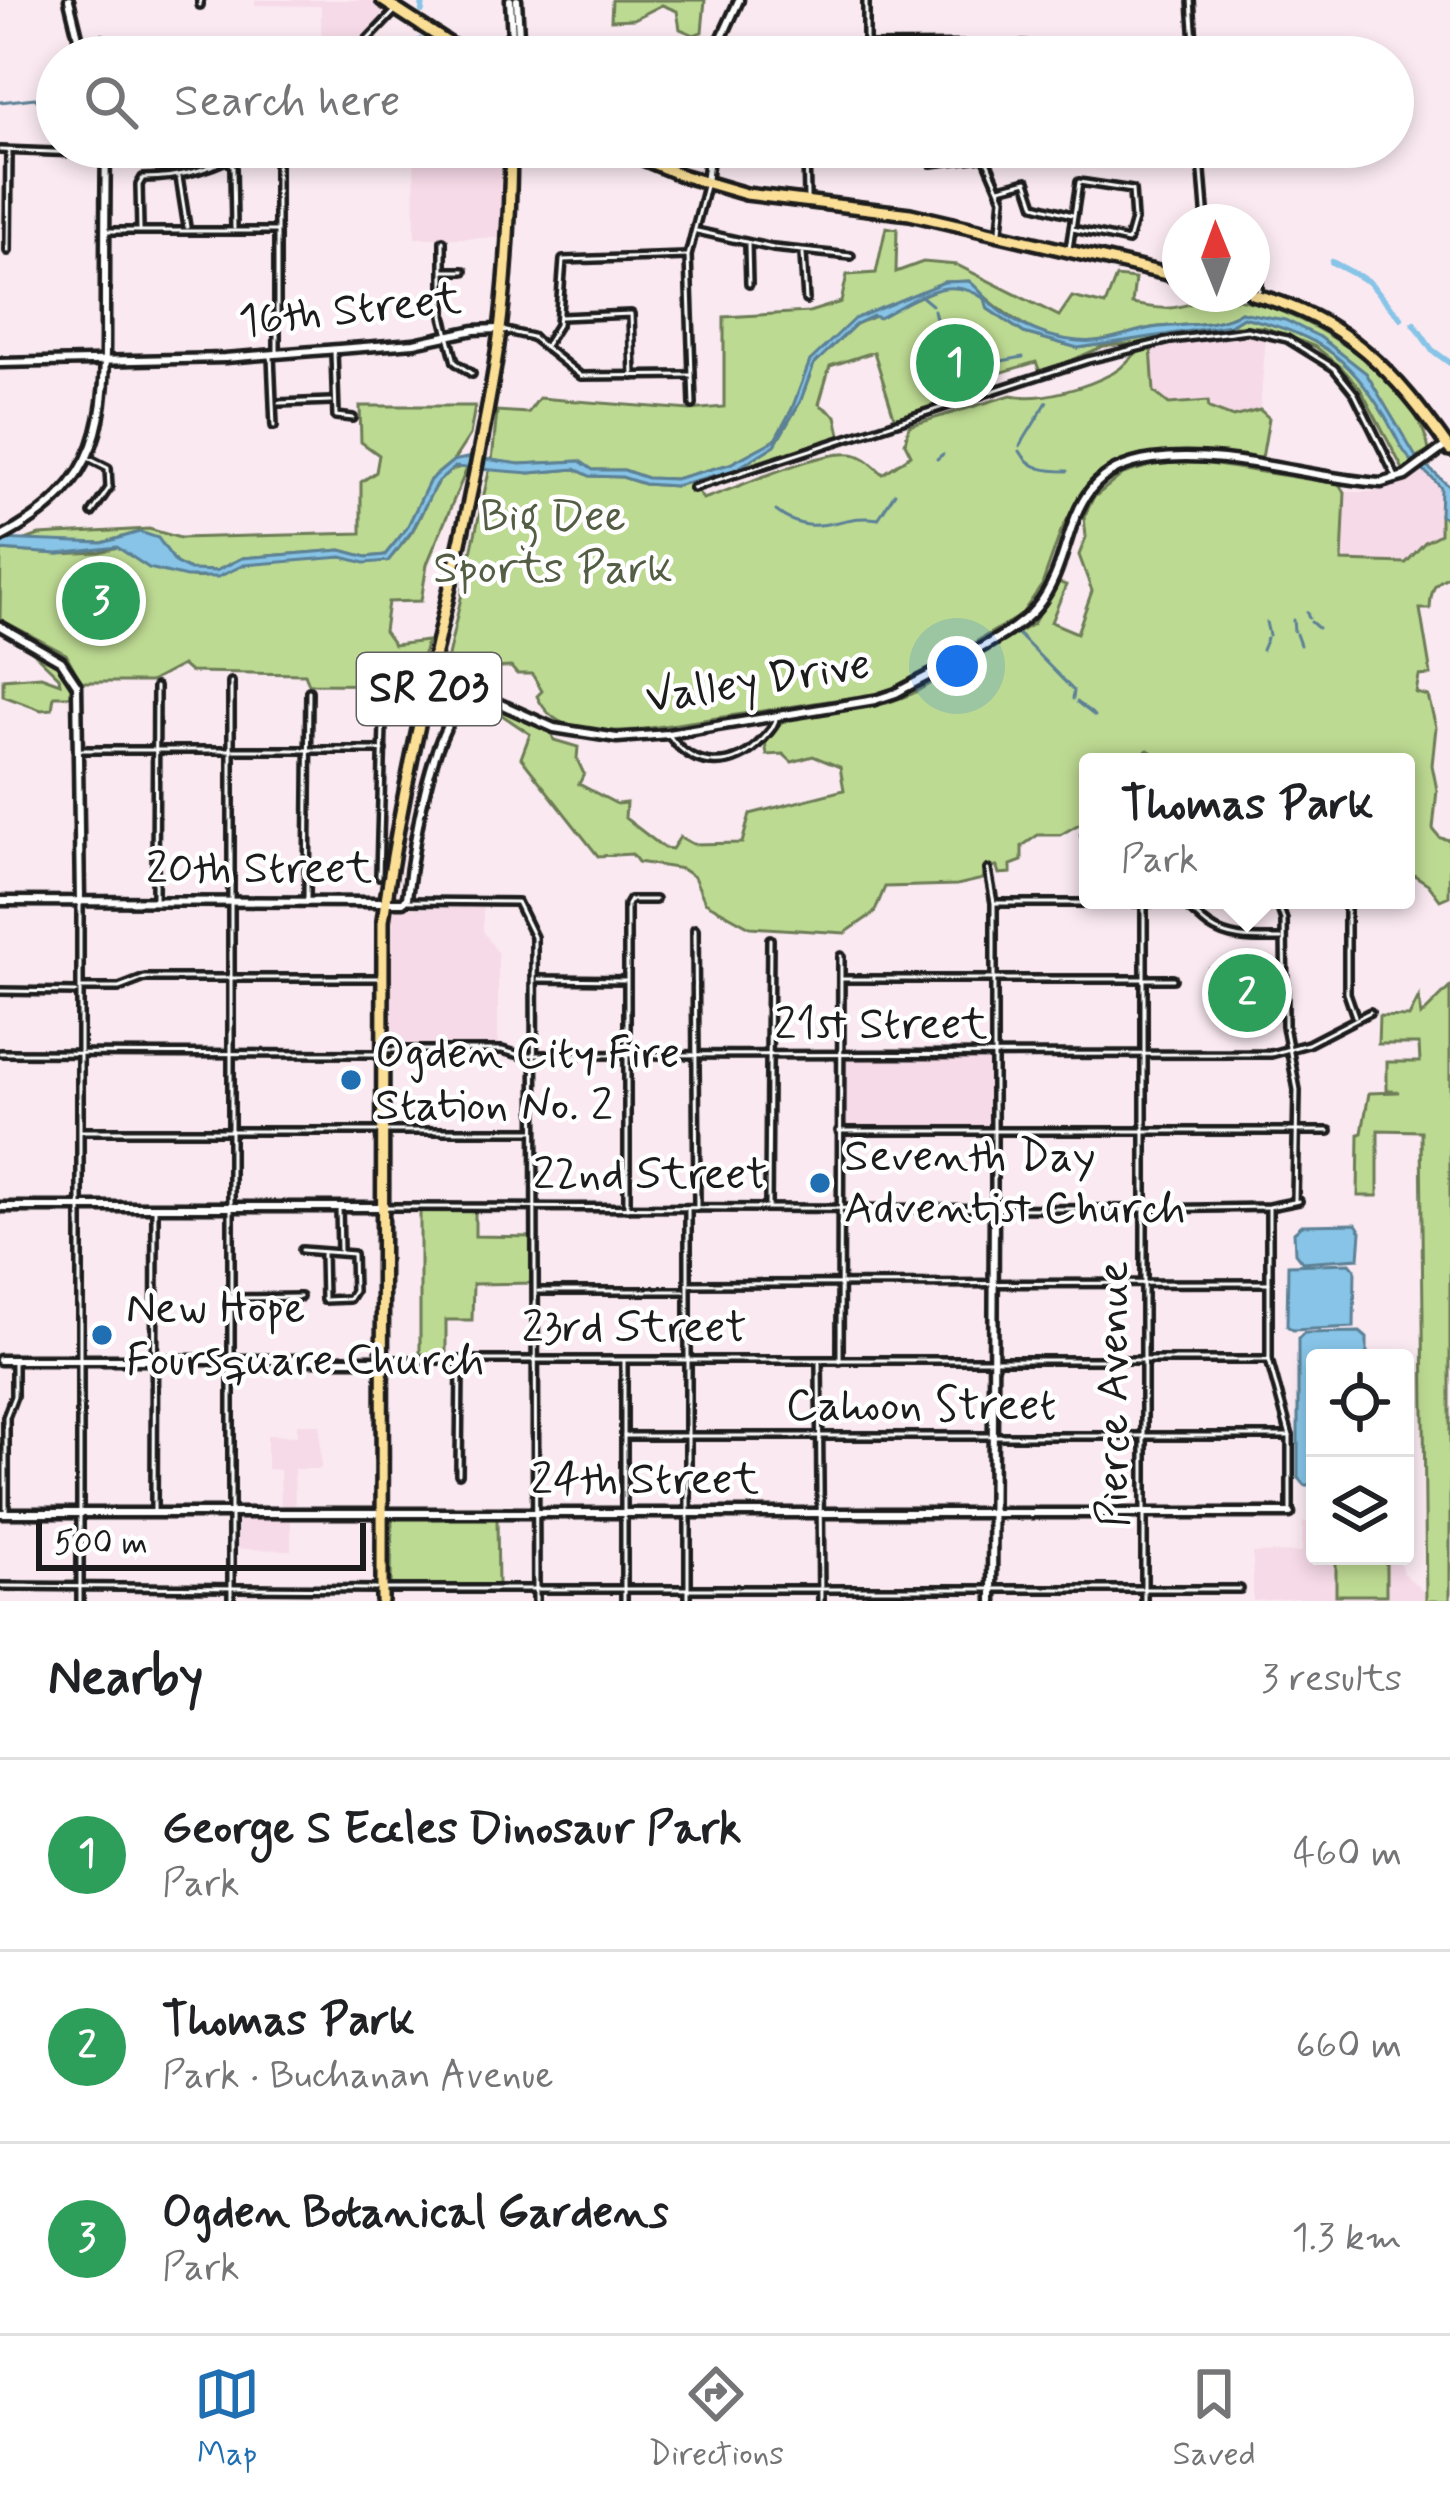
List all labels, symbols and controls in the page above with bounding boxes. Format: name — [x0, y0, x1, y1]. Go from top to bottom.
search box — [36, 36, 1414, 168]
icon: search — [78, 69, 144, 135]
text: Search here — [174, 73, 401, 132]
north arrow — [1162, 204, 1270, 312]
street label: 16th Street — [236, 270, 464, 352]
pin: 1 — [916, 318, 994, 408]
park label: Big Dee Sports Park — [433, 488, 673, 599]
pin: 3 — [62, 556, 140, 646]
street label: Valley Drive — [641, 635, 875, 729]
your location — [927, 636, 987, 696]
road number: SR 203 — [357, 653, 501, 725]
popup — [1079, 753, 1415, 909]
text: Thomas Park — [1121, 776, 1373, 835]
text: Park — [1121, 835, 1198, 886]
street label: 20th Street — [146, 840, 372, 899]
pin: 2 — [1208, 948, 1286, 1038]
street label: 21st Street — [774, 996, 988, 1055]
place label: Ogden City Fire Station No. 2 — [375, 1025, 680, 1136]
marker: Ogden City Fire Station No. 2 — [338, 1067, 364, 1093]
place label: Seventh Day Adventist Church — [844, 1128, 1186, 1239]
street label: 22nd Street — [533, 1146, 767, 1205]
marker: Seventh Day Adventist Church — [807, 1170, 833, 1196]
street label: Pierce Avenue — [1085, 1261, 1144, 1527]
place label: New Hope Foursquare Church — [126, 1280, 484, 1391]
street label: 23rd Street — [521, 1299, 747, 1358]
marker: New Hope Foursquare Church — [89, 1322, 115, 1348]
map controls — [1306, 1349, 1414, 1565]
button: locate — [1306, 1349, 1414, 1457]
street label: Cahoon Street — [786, 1377, 1056, 1436]
street label: 24th Street — [531, 1451, 759, 1510]
button: layers — [1306, 1457, 1414, 1565]
scale bar — [36, 1517, 366, 1570]
text: 500 m — [54, 1522, 148, 1566]
text: Nearby — [48, 1646, 203, 1712]
text: 3 results — [1261, 1654, 1402, 1705]
text: George S Eccles Dinosaur Park — [162, 1800, 741, 1859]
text: 1 — [78, 1829, 96, 1880]
text: 460 m — [1293, 1829, 1402, 1880]
text: Park — [162, 1859, 240, 1910]
text: Thomas Park — [162, 1992, 415, 2051]
text: 2 — [77, 2021, 97, 2072]
text: 660 m — [1295, 2021, 1402, 2072]
text: Park · Buchanan Avenue — [162, 2051, 554, 2102]
text: Ogden Botanical Gardens — [162, 2184, 668, 2243]
text: 3 — [78, 2213, 96, 2264]
text: 1.3 km — [1291, 2213, 1402, 2264]
text: Park — [162, 2243, 240, 2294]
tab: Map — [194, 2361, 260, 2477]
tab: Directions — [648, 2361, 784, 2477]
tab: Saved — [1172, 2361, 1256, 2477]

